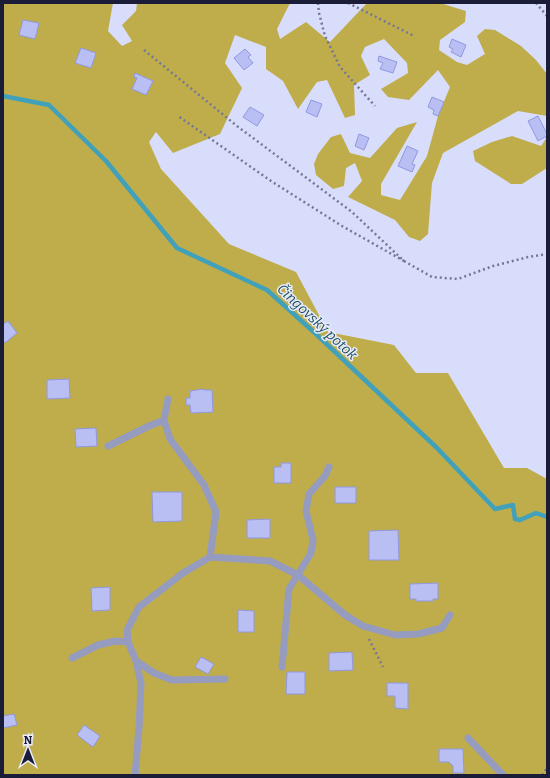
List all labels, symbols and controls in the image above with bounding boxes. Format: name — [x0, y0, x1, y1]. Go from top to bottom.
water label: Čingovský potok — [273, 280, 362, 364]
north arrow — [8, 730, 48, 770]
text: N — [24, 734, 33, 747]

